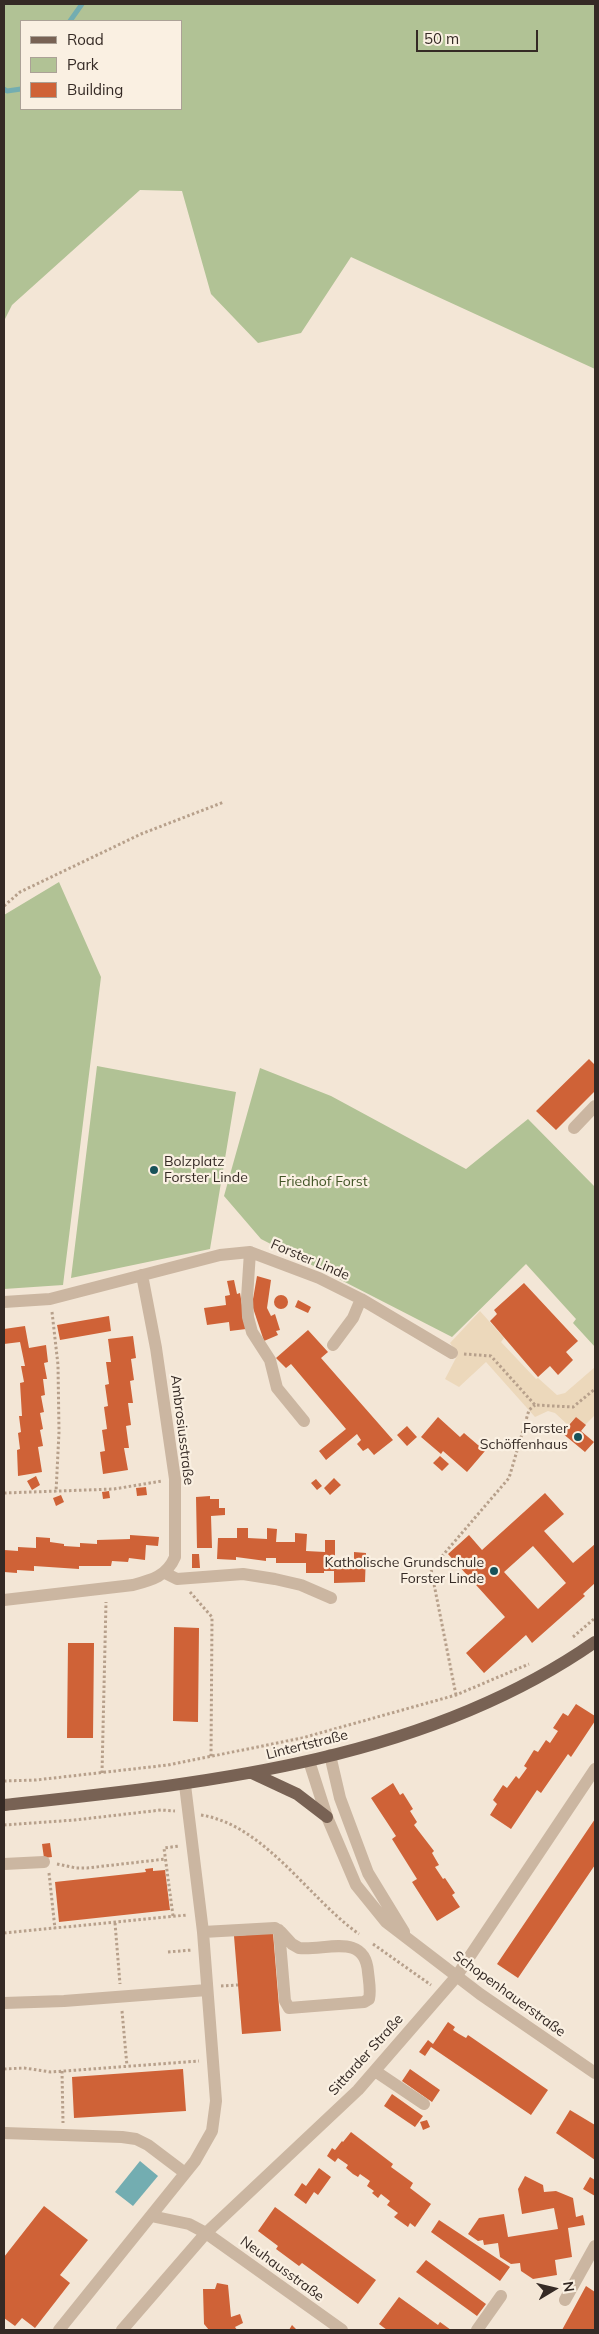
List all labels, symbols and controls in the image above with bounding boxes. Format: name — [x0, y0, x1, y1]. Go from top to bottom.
legend — [20, 20, 182, 110]
scale bar — [419, 20, 542, 52]
text: 50 m — [424, 29, 459, 48]
text: Road — [67, 30, 104, 49]
text: Park — [67, 55, 99, 74]
text: Building — [67, 80, 123, 99]
place label: Bolzplatz Forster Linde — [164, 1154, 248, 1186]
marker: Bolzplatz Forster Linde — [148, 1164, 160, 1176]
park label: Friedhof Forst — [278, 1174, 368, 1190]
street label: Forster Linde — [268, 1236, 352, 1284]
street label: Ambrosiusstraße — [167, 1374, 197, 1486]
place label: Forster Schöffenhaus — [480, 1421, 568, 1454]
marker: Forster Schöffenhaus — [572, 1431, 584, 1443]
place label: Katholische Grundschule Forster Linde — [325, 1555, 484, 1588]
marker: Katholische Grundschule Forster Linde — [488, 1565, 500, 1577]
street label: Lintertstraße — [264, 1727, 350, 1763]
street label: Schopenhauerstraße — [449, 1948, 569, 2040]
street label: Sittarder Straße — [325, 2011, 407, 2099]
street label: Neuhausstraße — [237, 2233, 327, 2305]
north arrow — [529, 2264, 579, 2314]
text: N — [559, 2280, 579, 2293]

